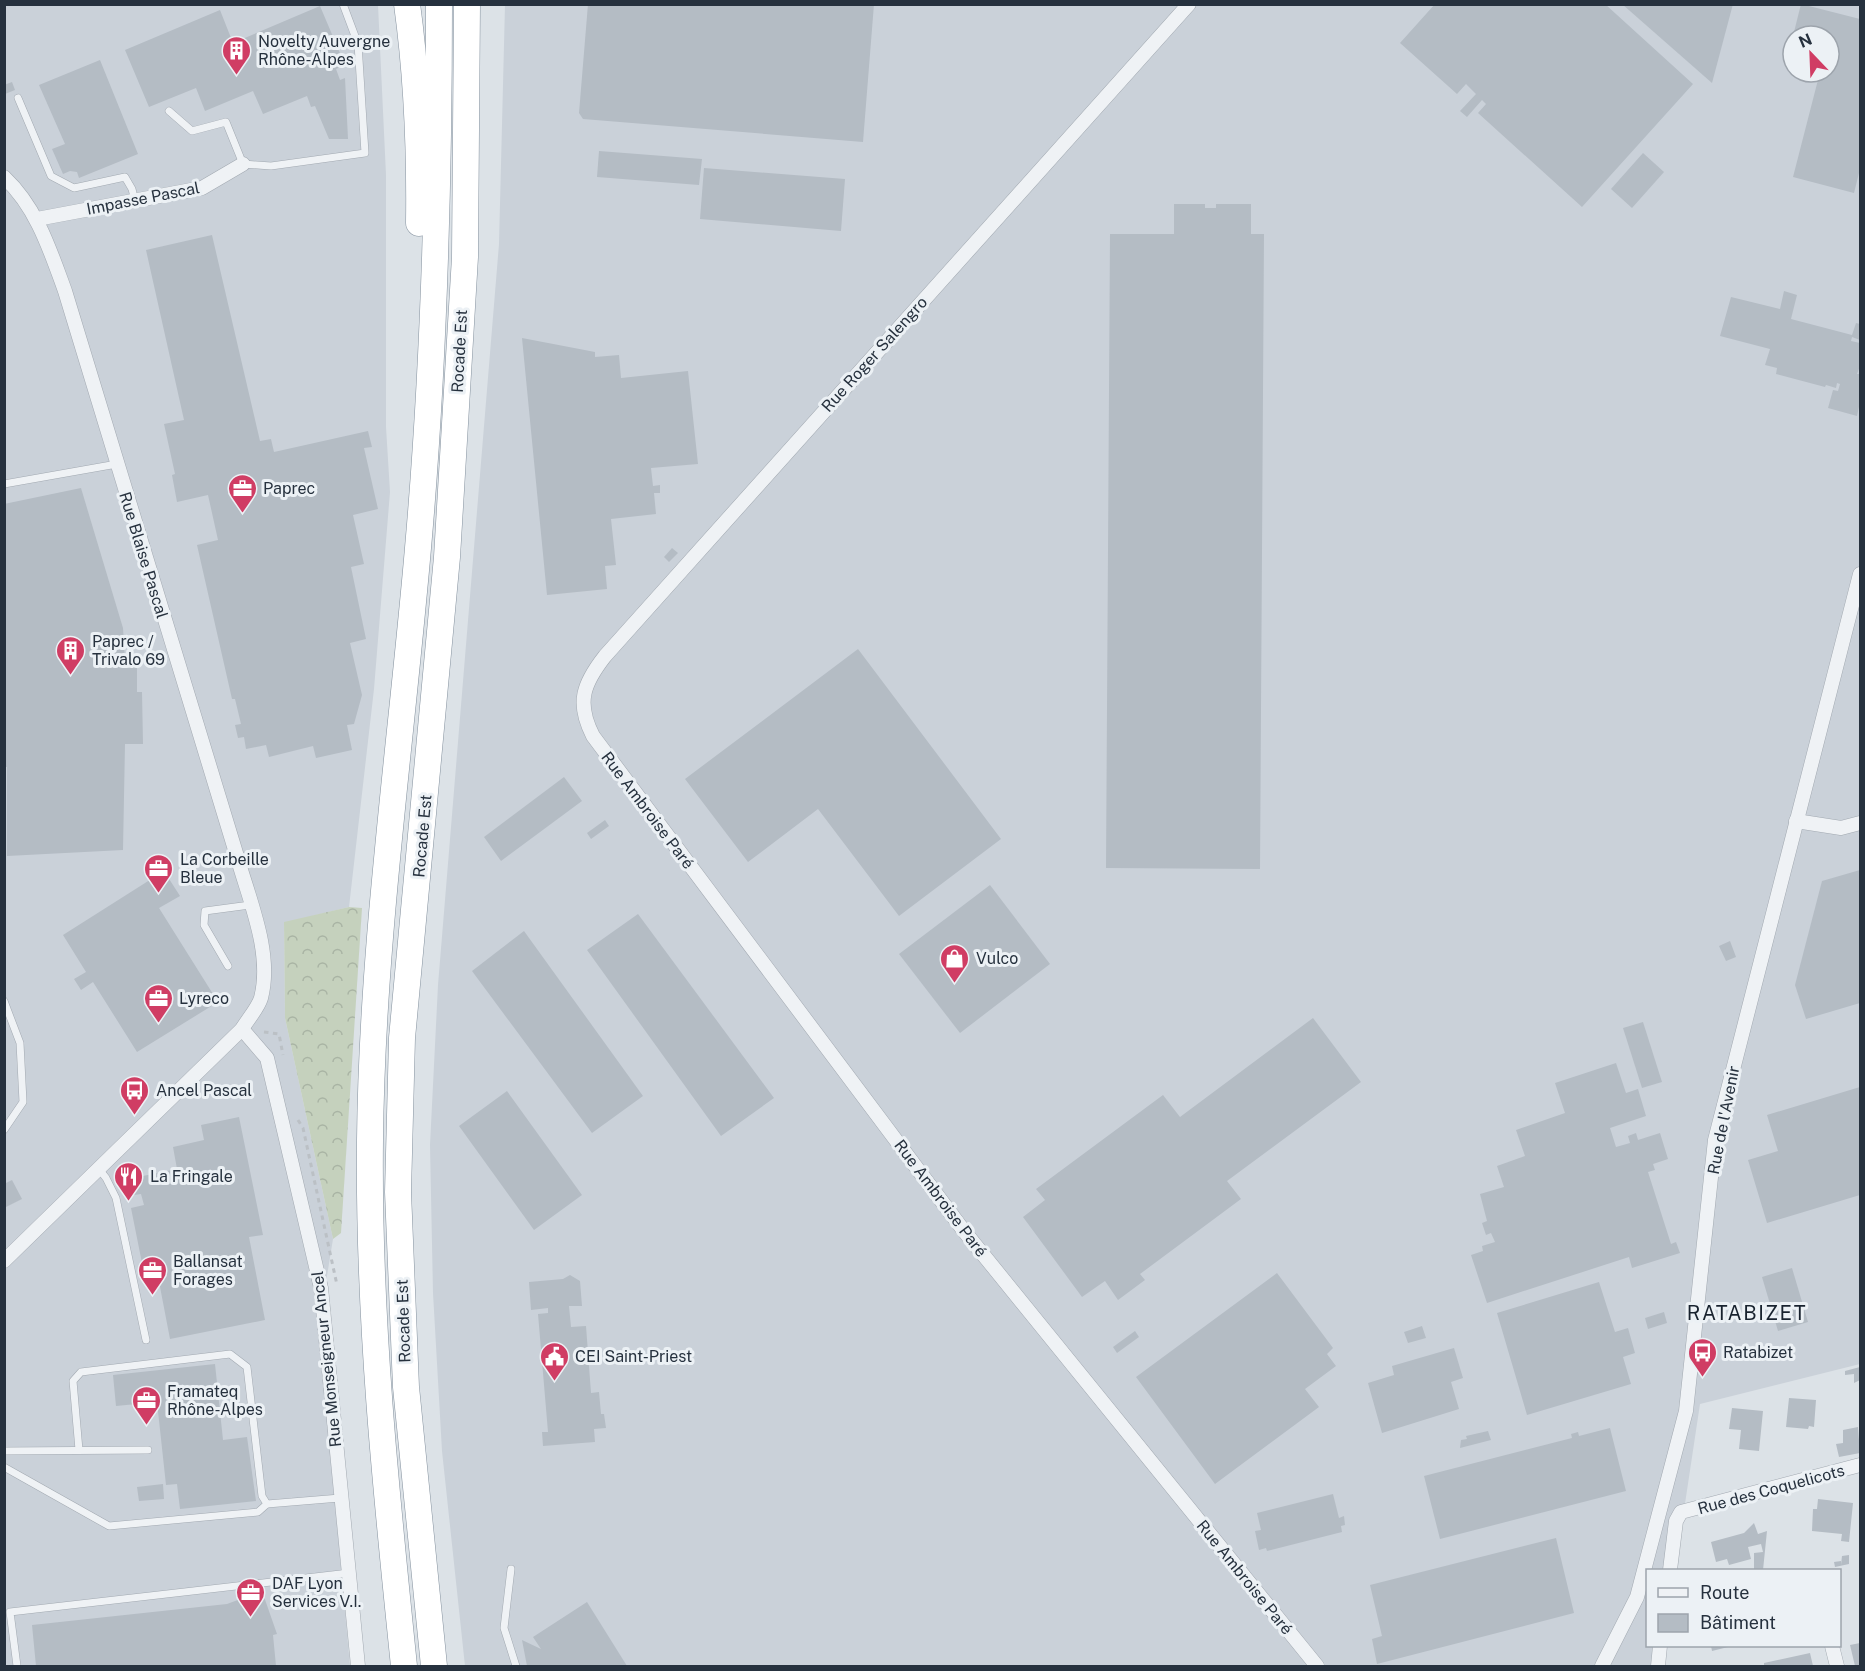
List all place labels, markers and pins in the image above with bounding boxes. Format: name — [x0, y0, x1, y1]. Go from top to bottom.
place label: Novelty Auvergne Rhône-Alpes — [258, 32, 390, 69]
building icon: Novelty Auvergne Rhône-Alpes — [221, 34, 253, 76]
office icon: Paprec — [226, 472, 258, 514]
place label: Paprec — [263, 479, 315, 498]
place label: Paprec / Trivalo 69 — [92, 632, 165, 669]
building icon: Paprec / Trivalo 69 — [55, 634, 87, 676]
place label: La Corbeille Bleue — [180, 850, 269, 887]
office icon: La Corbeille Bleue — [143, 852, 175, 894]
shop icon: Vulco — [939, 942, 971, 984]
place label: Vulco — [976, 949, 1018, 968]
office icon: Lyreco — [142, 982, 174, 1024]
place label: Lyreco — [179, 989, 229, 1008]
bus stop icon: Ancel Pascal — [119, 1074, 151, 1116]
place label: Ancel Pascal — [156, 1081, 252, 1100]
restaurant icon: La Fringale — [113, 1160, 145, 1202]
place label: La Fringale — [150, 1167, 233, 1186]
place label: Ballansat Forages — [173, 1252, 243, 1289]
office icon: Ballansat Forages — [136, 1254, 168, 1296]
bus stop icon: Ratabizet — [1686, 1336, 1718, 1378]
public building icon: CEI Saint-Priest — [538, 1340, 570, 1382]
place label: Ratabizet — [1723, 1343, 1793, 1362]
place label: CEI Saint-Priest — [575, 1347, 692, 1366]
place label: Framateq Rhône-Alpes — [167, 1382, 263, 1419]
office icon: Framateq Rhône-Alpes — [130, 1384, 162, 1426]
place label: DAF Lyon Services V.I. — [272, 1574, 361, 1611]
office icon: DAF Lyon Services V.I. — [235, 1576, 267, 1618]

